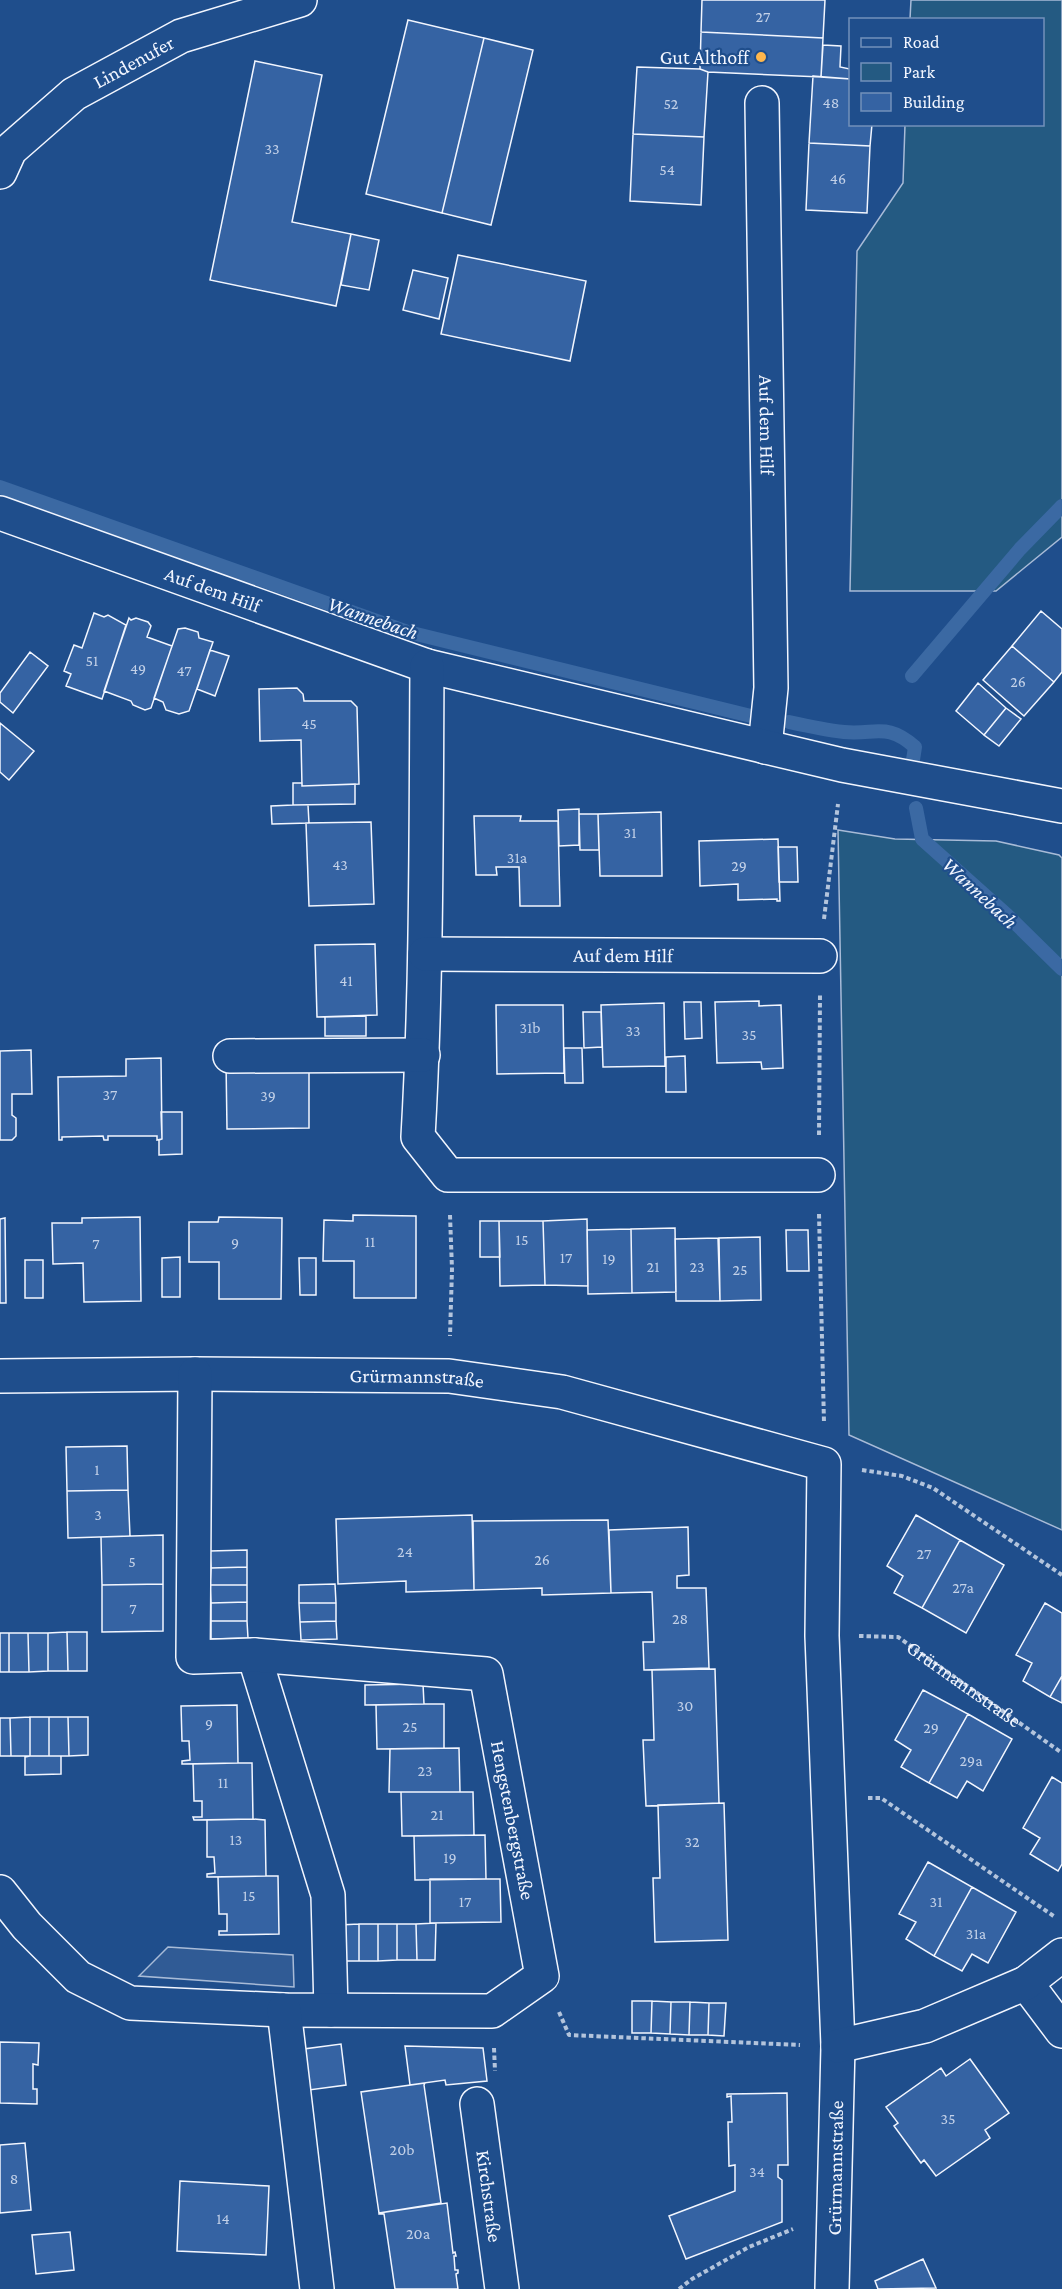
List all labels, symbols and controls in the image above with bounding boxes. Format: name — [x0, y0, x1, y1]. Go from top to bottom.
house number: 27 — [756, 8, 771, 25]
legend — [849, 18, 1044, 126]
street label: Lindenufer — [90, 31, 178, 92]
text: Road — [903, 32, 940, 52]
place label: Gut Althoff — [660, 46, 750, 68]
marker: Gut Althoff — [754, 50, 768, 64]
text: Park — [903, 62, 935, 82]
text: Building — [903, 92, 965, 112]
house number: 48 — [823, 94, 839, 111]
house number: 52 — [664, 95, 679, 112]
house number: 33 — [264, 140, 280, 157]
house number: 54 — [659, 161, 675, 178]
house number: 46 — [830, 170, 846, 187]
street label: Auf dem Hilf — [755, 375, 779, 476]
street label: Auf dem Hilf — [162, 562, 265, 617]
water label: Wannebach — [325, 591, 421, 645]
house number: 51 — [86, 652, 98, 669]
house number: 49 — [130, 660, 146, 677]
house number: 47 — [176, 662, 192, 679]
house number: 26 — [1010, 673, 1026, 690]
house number: 45 — [301, 715, 317, 732]
house number: 31 — [624, 824, 636, 841]
house number: 31a — [507, 849, 528, 866]
water label: Wannebach — [937, 852, 1023, 934]
house number: 43 — [332, 856, 348, 873]
house number: 29 — [731, 857, 747, 874]
street label: Auf dem Hilf — [573, 944, 674, 966]
house number: 41 — [339, 972, 353, 989]
house number: 31b — [519, 1019, 541, 1036]
house number: 33 — [625, 1022, 641, 1039]
house number: 35 — [741, 1026, 757, 1043]
house number: 37 — [103, 1086, 118, 1103]
house number: 39 — [260, 1087, 276, 1104]
house number: 15 — [516, 1231, 528, 1248]
house number: 11 — [365, 1233, 375, 1250]
house number: 9 — [231, 1234, 239, 1251]
house number: 7 — [92, 1235, 100, 1252]
house number: 17 — [560, 1249, 573, 1266]
house number: 19 — [602, 1250, 616, 1267]
house number: 21 — [647, 1258, 659, 1275]
house number: 23 — [689, 1258, 705, 1275]
house number: 25 — [732, 1261, 748, 1278]
street label: Grürmannstraße — [350, 1364, 486, 1392]
house number: 1 — [94, 1461, 100, 1478]
house number: 3 — [94, 1506, 102, 1523]
house number: 24 — [397, 1543, 413, 1560]
house number: 27 — [917, 1545, 932, 1562]
house number: 26 — [534, 1551, 550, 1568]
house number: 5 — [128, 1553, 136, 1570]
house number: 27a — [952, 1579, 974, 1596]
house number: 7 — [129, 1600, 137, 1617]
house number: 28 — [672, 1610, 688, 1627]
street label: Grürmannstraße — [903, 1636, 1026, 1732]
house number: 30 — [677, 1697, 693, 1714]
house number: 9 — [205, 1715, 213, 1732]
house number: 25 — [402, 1718, 418, 1735]
house number: 29 — [923, 1719, 939, 1736]
street label: Hengstenbergstraße — [486, 1738, 539, 1902]
house number: 29a — [959, 1752, 983, 1769]
house number: 23 — [417, 1762, 433, 1779]
house number: 11 — [218, 1774, 228, 1791]
house number: 21 — [431, 1806, 443, 1823]
house number: 13 — [230, 1831, 242, 1848]
house number: 32 — [684, 1833, 700, 1850]
house number: 19 — [443, 1849, 457, 1866]
house number: 15 — [243, 1887, 255, 1904]
house number: 17 — [459, 1893, 472, 1910]
house number: 31 — [930, 1893, 942, 1910]
house number: 31a — [966, 1925, 987, 1942]
street label: Grürmannstraße — [823, 2100, 847, 2236]
house number: 35 — [940, 2110, 956, 2127]
house number: 20b — [390, 2141, 414, 2158]
street label: Kirchstraße — [472, 2149, 507, 2244]
house number: 34 — [749, 2163, 765, 2180]
house number: 8 — [10, 2170, 18, 2187]
house number: 14 — [216, 2210, 230, 2227]
house number: 20a — [406, 2225, 431, 2242]

